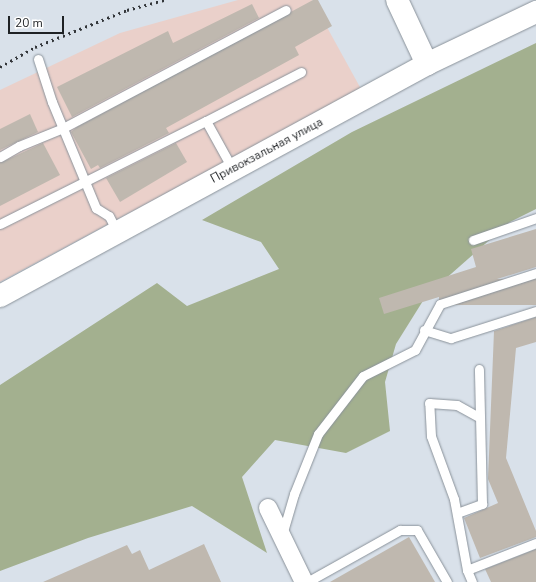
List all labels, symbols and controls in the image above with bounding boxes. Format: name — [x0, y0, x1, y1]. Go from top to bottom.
scale bar — [10, 8, 66, 34]
text: 20 m — [15, 15, 43, 31]
street label: Привокзальная улица — [208, 115, 326, 187]

